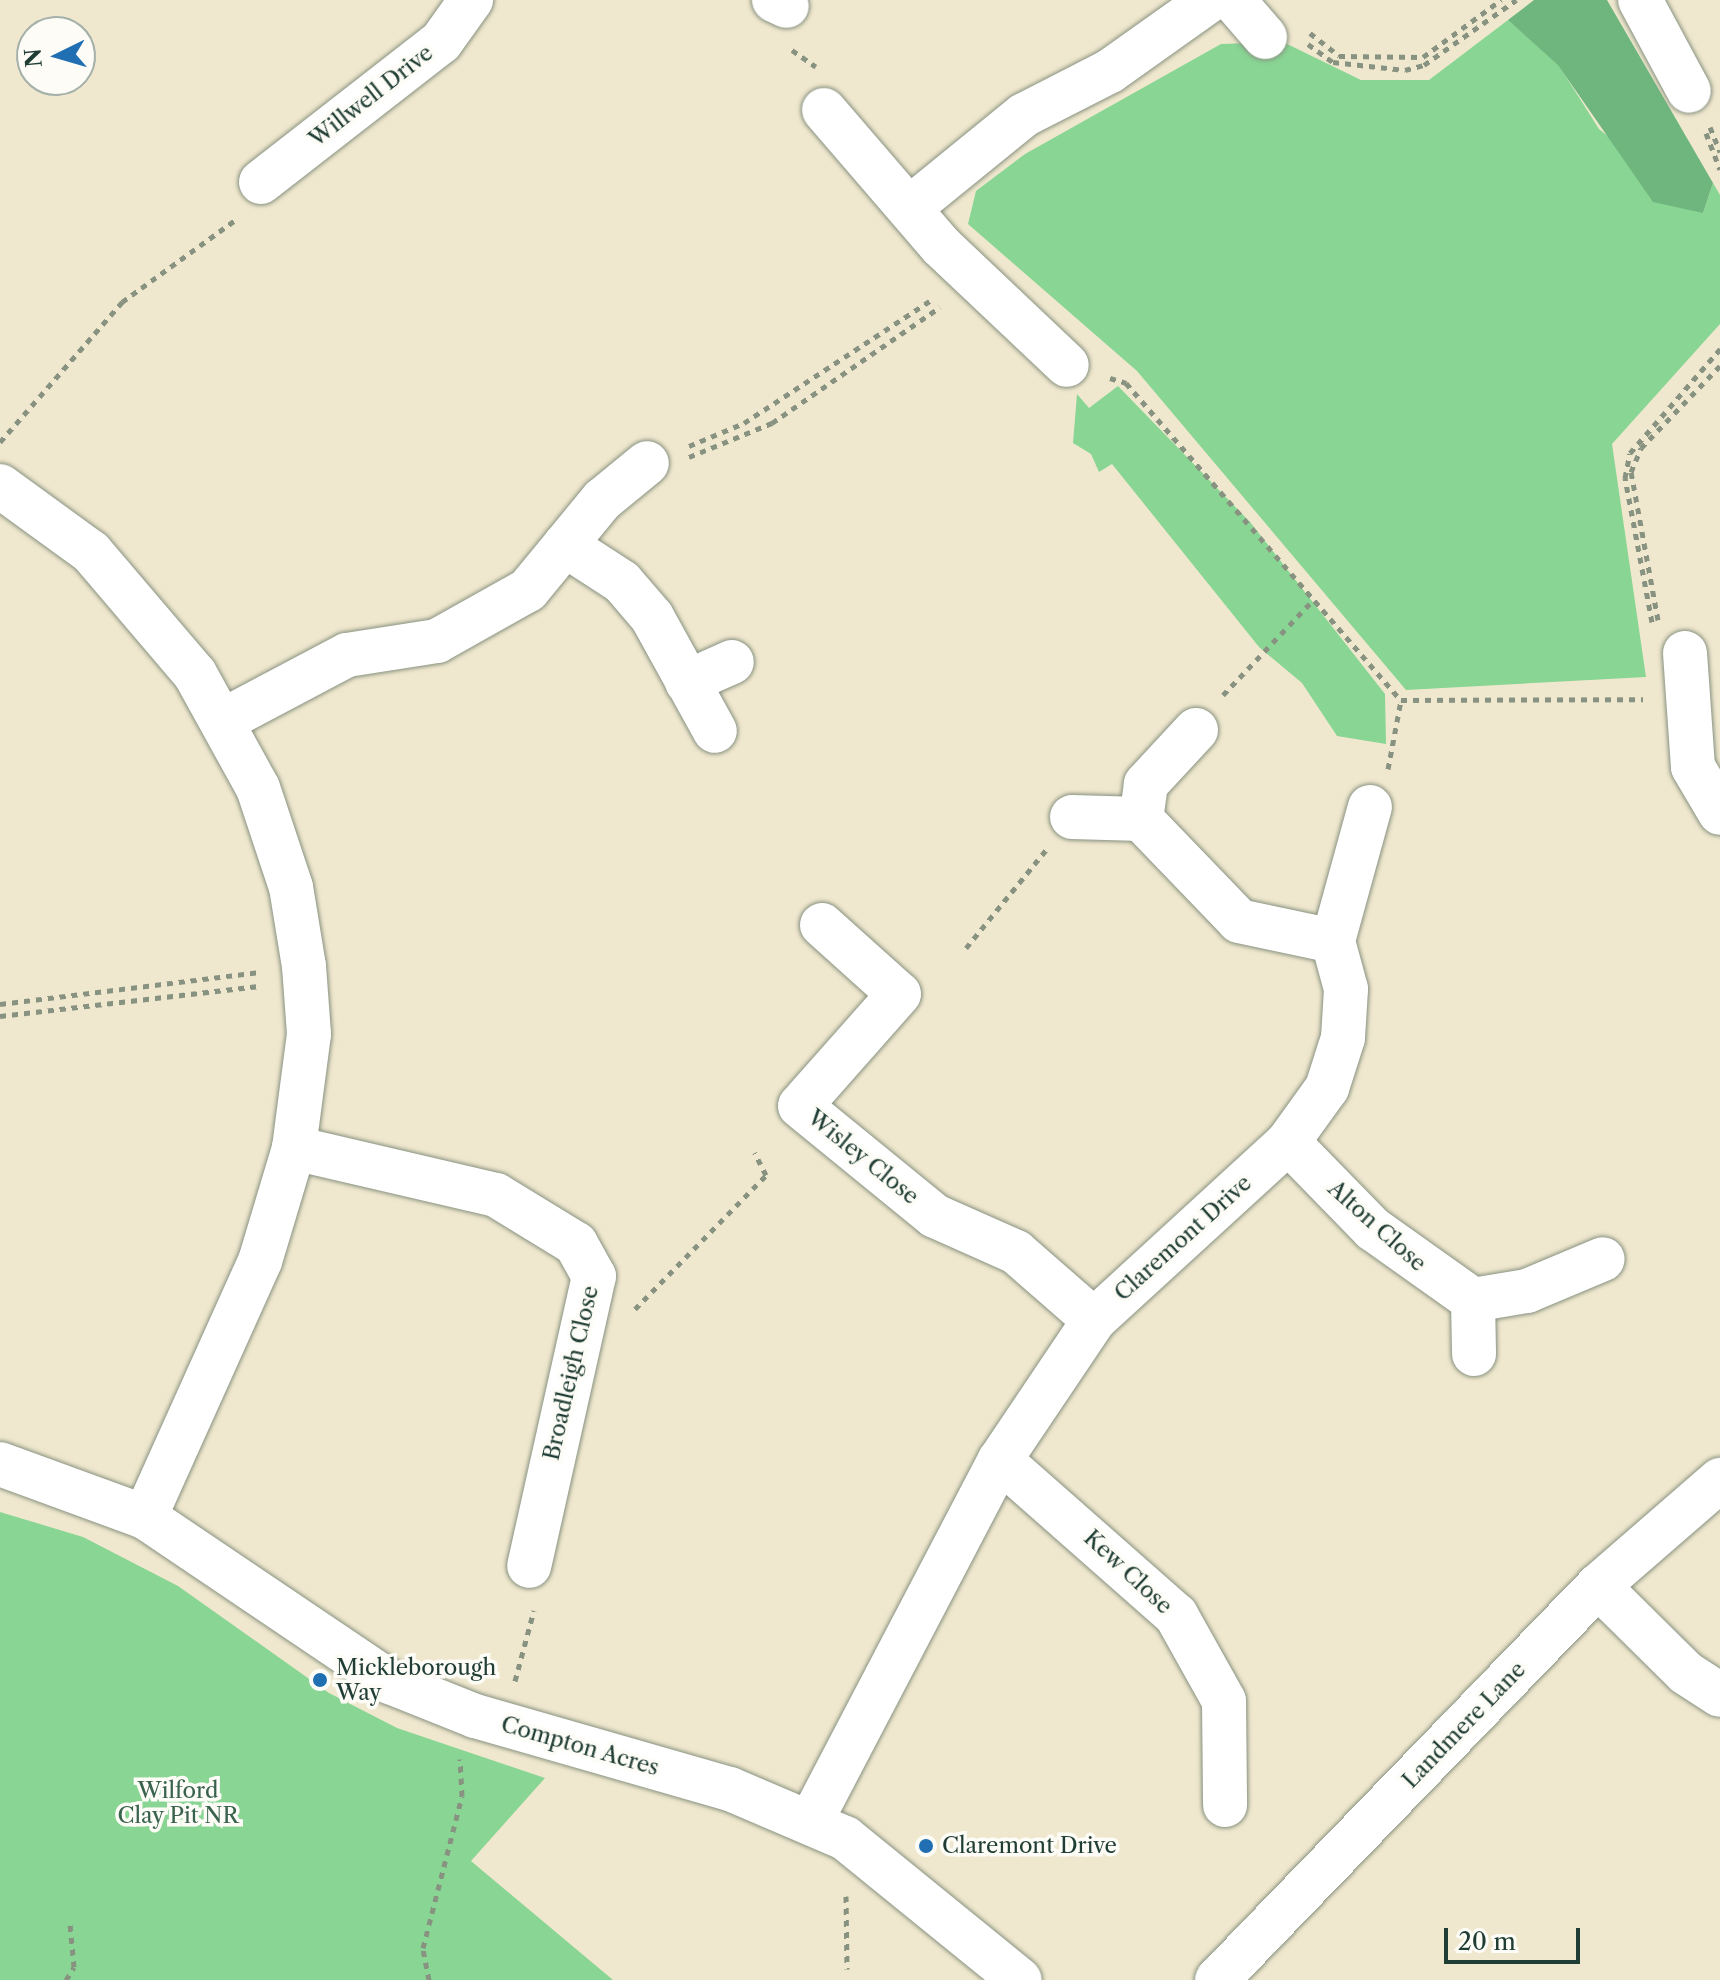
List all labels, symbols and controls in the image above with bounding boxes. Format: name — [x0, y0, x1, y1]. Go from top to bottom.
north arrow — [16, 16, 96, 96]
street label: Willwell Drive — [304, 40, 438, 152]
text: N — [19, 47, 48, 69]
street label: Wisley Close — [802, 1104, 924, 1210]
street label: Claremont Drive — [1109, 1170, 1257, 1306]
street label: Alton Close — [1323, 1175, 1431, 1277]
street label: Broadleigh Close — [538, 1283, 604, 1463]
street label: Kew Close — [1078, 1524, 1178, 1620]
place label: Mickleborough Way — [336, 1654, 496, 1706]
street label: Landmere Lane — [1397, 1656, 1531, 1794]
marker: Mickleborough Way — [311, 1671, 329, 1689]
street label: Compton Acres — [498, 1711, 662, 1781]
park label: Wilford Clay Pit NR — [117, 1777, 239, 1828]
place label: Claremont Drive — [942, 1833, 1117, 1859]
marker: Claremont Drive — [917, 1837, 935, 1855]
scale bar — [1448, 1912, 1584, 1962]
text: 20 m — [1458, 1927, 1516, 1956]

